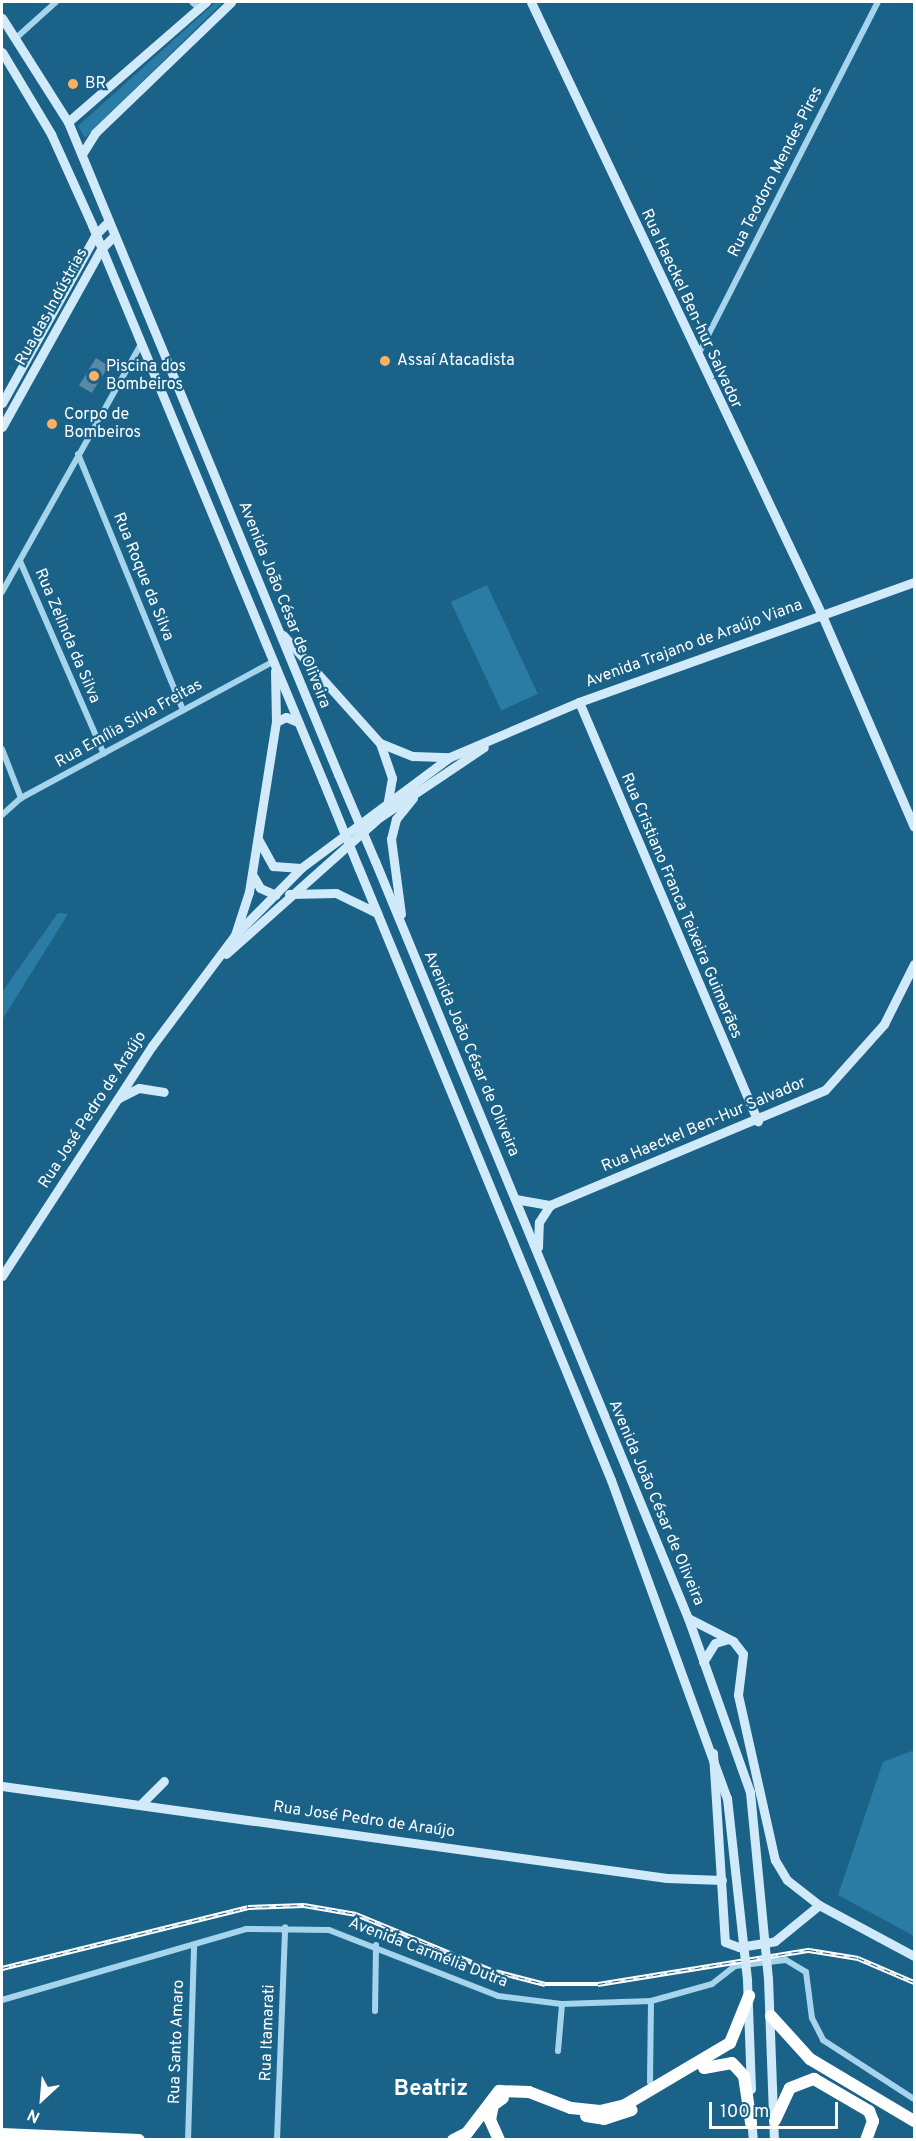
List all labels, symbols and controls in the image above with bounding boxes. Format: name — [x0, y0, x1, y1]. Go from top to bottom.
place label: BR — [85, 74, 106, 94]
marker: BR — [66, 77, 80, 91]
street label: Rua Teodoro Mendes Pires — [724, 83, 828, 261]
street label: Rua Haeckel Ben-hur Salvador — [636, 206, 746, 412]
street label: Rua das Indústrias — [12, 245, 92, 369]
place label: Assaí Atacadista — [397, 351, 515, 371]
marker: Assaí Atacadista — [378, 354, 392, 368]
place label: Piscina dos Bombeiros — [106, 357, 186, 395]
marker: Piscina dos Bombeiros — [87, 369, 101, 383]
place label: Corpo de Bombeiros — [64, 405, 141, 443]
marker: Corpo de Bombeiros — [45, 417, 59, 431]
street label: Avenida João César de Oliveira — [234, 499, 334, 711]
street label: Rua Roque da Silva — [108, 510, 178, 644]
street label: Rua Zelinda da Silva — [30, 566, 104, 706]
street label: Avenida Trajano de Araújo Viana — [582, 595, 806, 693]
street label: Rua Emília Silva Freitas — [52, 676, 206, 772]
street label: Rua Cristiano Franca Teixeira Guimarães — [616, 770, 746, 1042]
street label: Avenida João César de Oliveira — [419, 948, 523, 1160]
street label: Rua José Pedro de Araújo — [35, 1028, 151, 1192]
street label: Rua Haeckel Ben-Hur Salvador — [599, 1073, 809, 1177]
street label: Avenida João César de Oliveira — [604, 1397, 708, 1609]
street label: Rua José Pedro de Araújo — [272, 1798, 456, 1842]
street label: Avenida Carmélia Dutra — [346, 1914, 510, 1992]
street label: Rua Santo Amaro — [165, 1979, 189, 2105]
street label: Rua Itamarati — [257, 1984, 279, 2082]
north arrow — [12, 2069, 72, 2129]
district label: Beatriz — [394, 2077, 468, 2103]
scale bar — [712, 2090, 841, 2128]
text: 100 m — [720, 2101, 769, 2124]
text: N — [25, 2104, 44, 2127]

